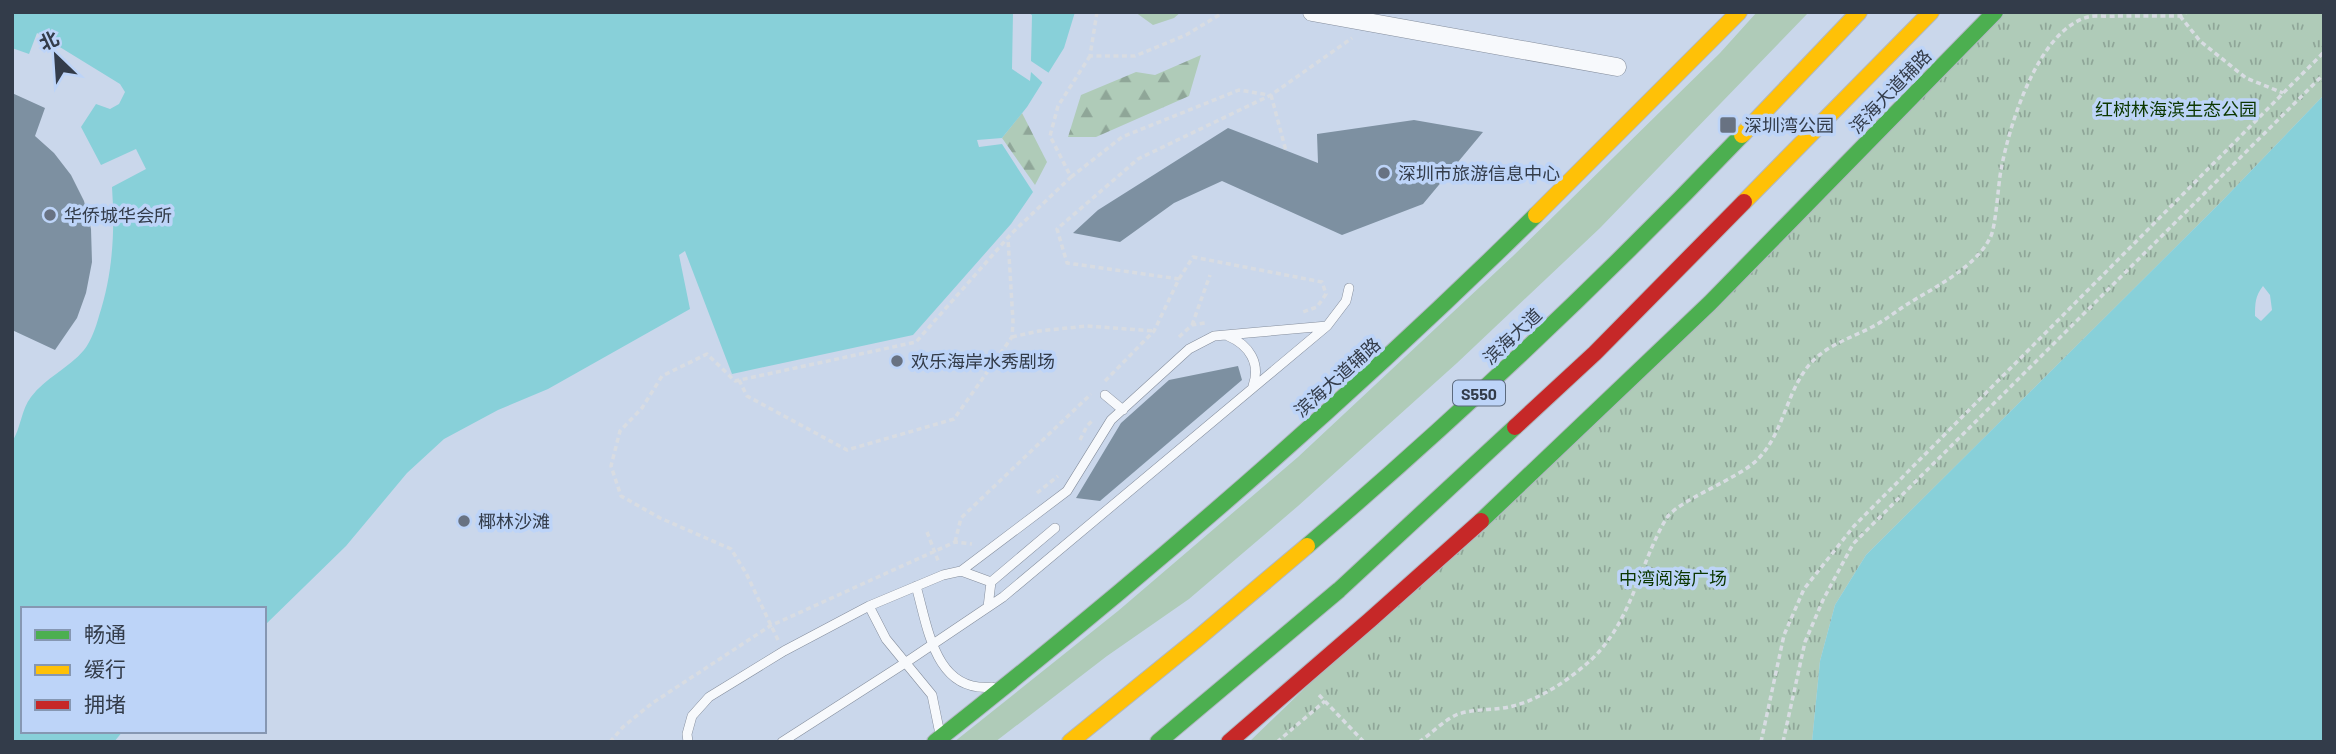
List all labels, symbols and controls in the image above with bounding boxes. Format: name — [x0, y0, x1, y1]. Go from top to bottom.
north arrow — [21, 21, 91, 91]
text: 北 — [35, 26, 62, 55]
street label: 滨海大道辅路 — [1845, 45, 1935, 137]
park label: 红树林海滨生态公园 — [2095, 98, 2257, 120]
place label: 深圳湾公园 — [1744, 114, 1834, 136]
marker: 深圳湾公园 — [1718, 115, 1738, 135]
place label: 深圳市旅游信息中心 — [1398, 162, 1560, 184]
marker: 深圳市旅游信息中心 — [1376, 165, 1392, 181]
place label: 华侨城华会所 — [64, 204, 172, 226]
marker: 华侨城华会所 — [42, 207, 58, 223]
street label: 滨海大道 — [1478, 303, 1546, 369]
street label: 滨海大道辅路 — [1290, 333, 1384, 421]
place label: 欢乐海岸水秀剧场 — [911, 350, 1055, 372]
marker: 欢乐海岸水秀剧场 — [889, 353, 905, 369]
road number: S550 — [1453, 380, 1505, 406]
place label: 椰林沙滩 — [478, 510, 550, 532]
marker: 椰林沙滩 — [456, 513, 472, 529]
park label: 中湾阅海广场 — [1619, 567, 1727, 589]
legend — [21, 607, 266, 733]
text: 畅通 — [84, 621, 126, 646]
text: 缓行 — [84, 656, 126, 681]
text: 拥堵 — [84, 691, 126, 716]

